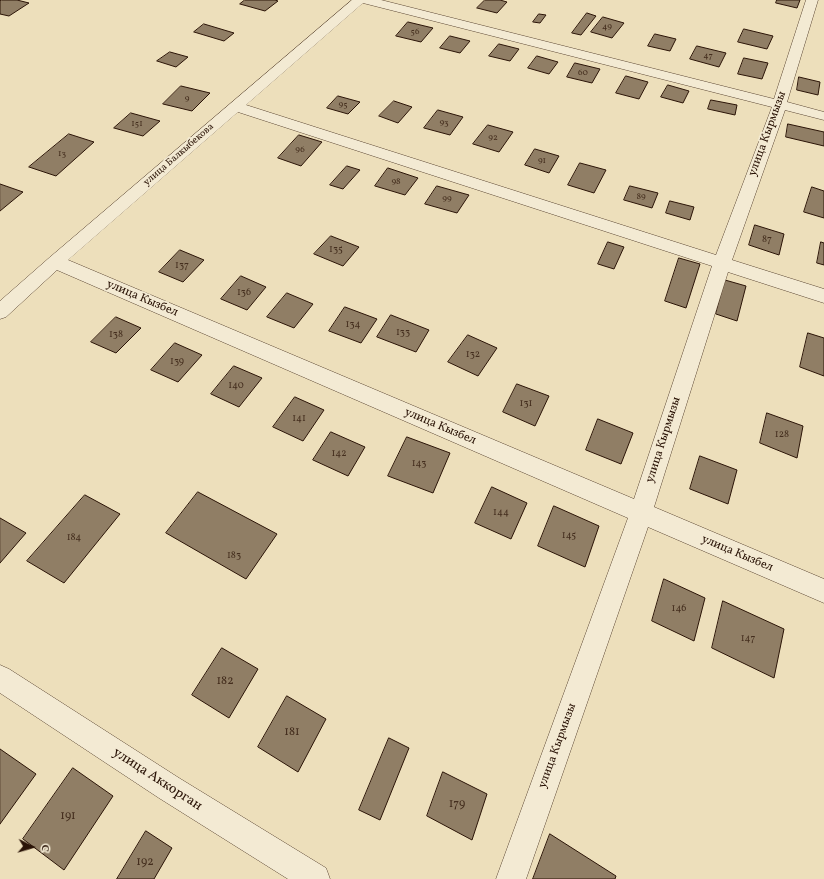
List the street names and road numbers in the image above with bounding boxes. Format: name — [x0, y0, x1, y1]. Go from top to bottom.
street label: улица Кырмызы — [746, 89, 790, 179]
street label: улица Балкыбекова — [141, 121, 217, 189]
street label: улица Кызбел — [104, 277, 180, 321]
street label: улица Кырмызы — [643, 395, 685, 485]
street label: улица Кызбел — [402, 405, 478, 449]
street label: улица Кызбел — [699, 532, 775, 576]
street label: улица Кырмызы — [536, 701, 580, 791]
street label: улица Аккорган — [109, 745, 205, 815]

